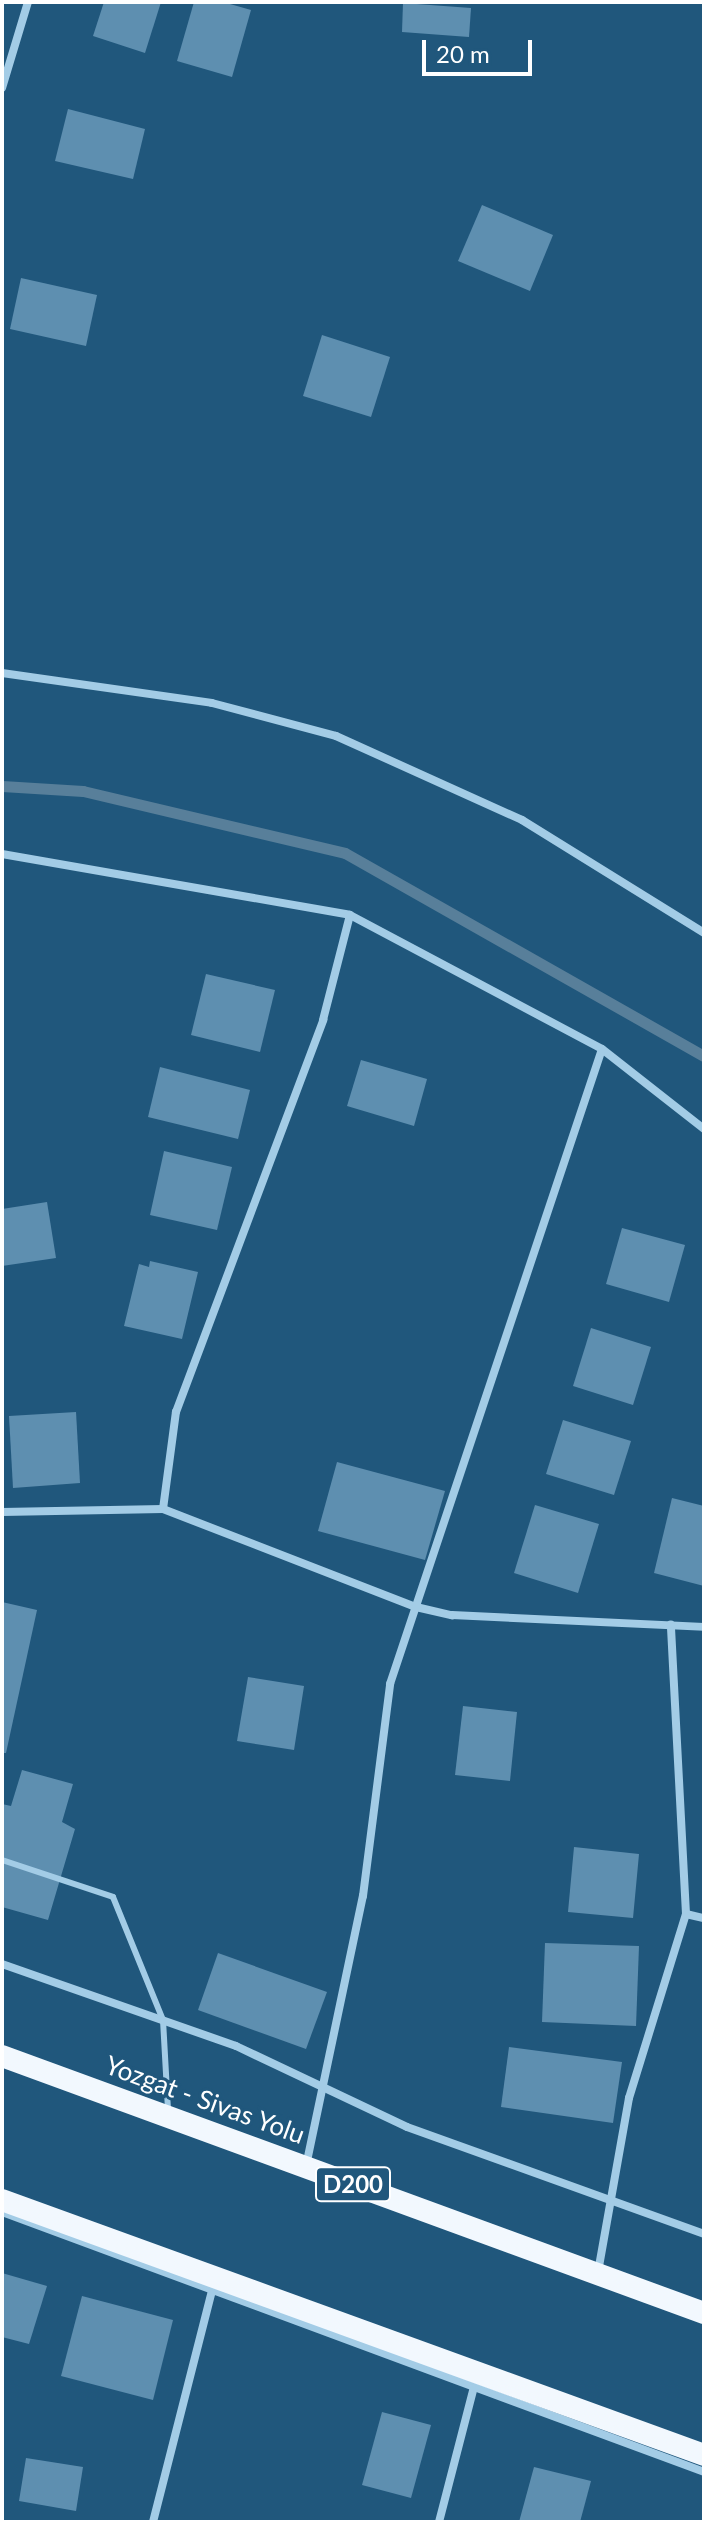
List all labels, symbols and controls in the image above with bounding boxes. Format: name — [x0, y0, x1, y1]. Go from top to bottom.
scale bar — [426, 24, 536, 74]
text: 20 m — [436, 39, 490, 68]
street label: Yozgat - Sivas Yolu — [100, 2049, 310, 2151]
road number: D200 — [313, 2164, 393, 2204]

